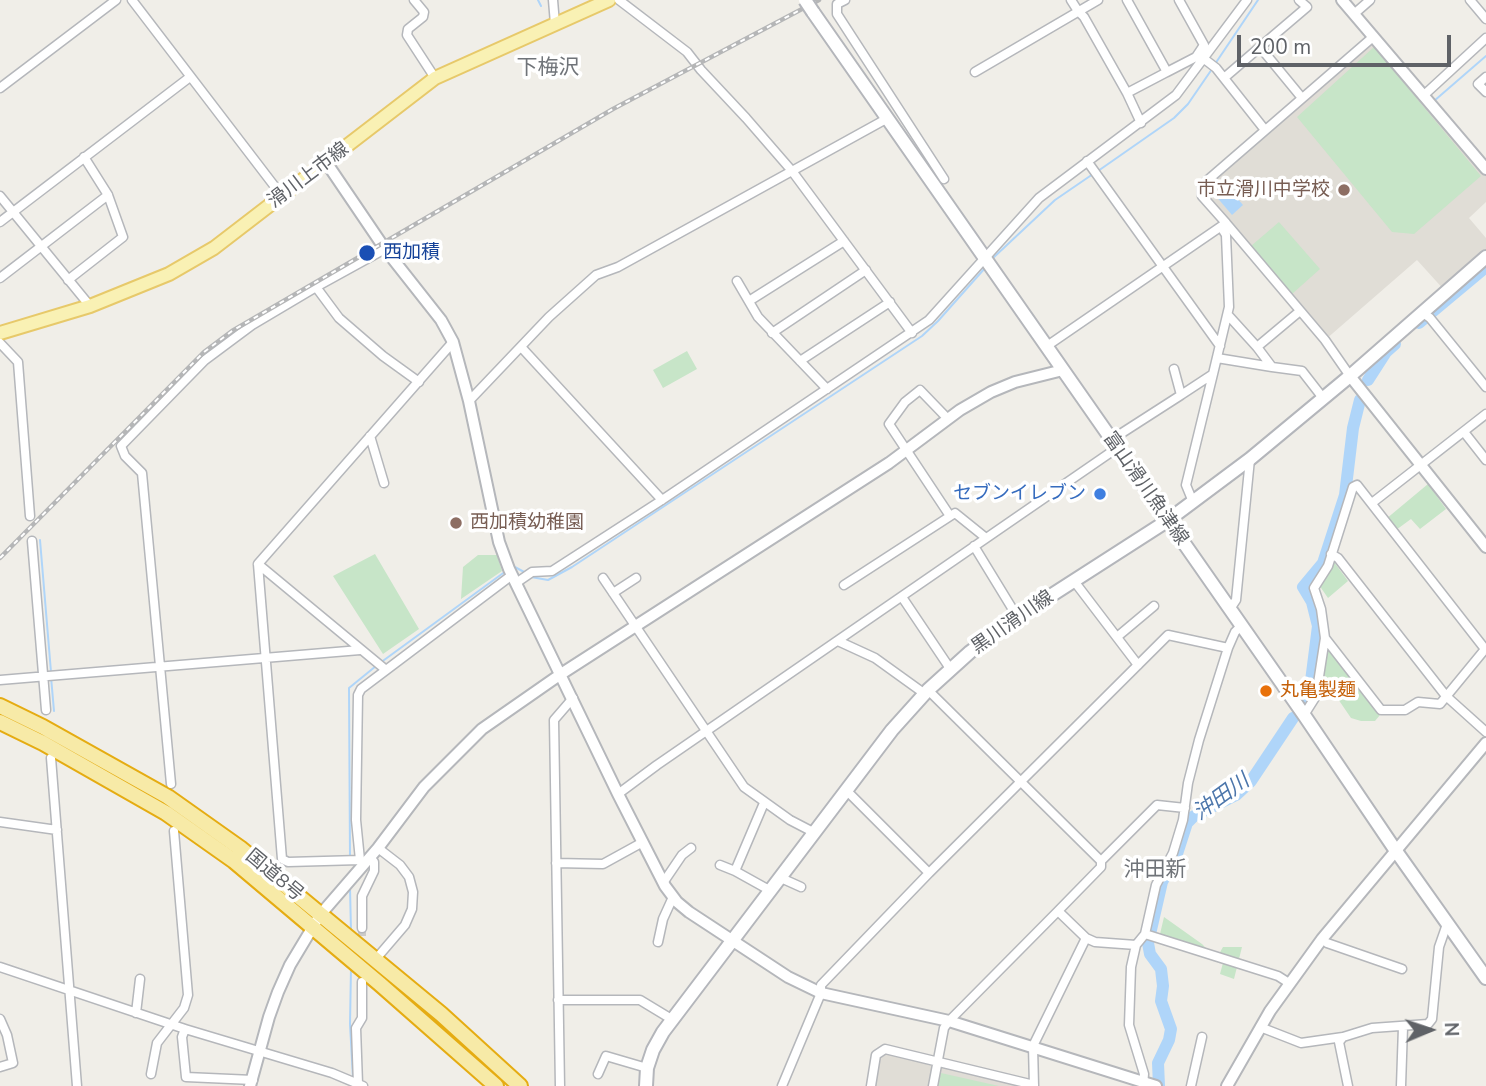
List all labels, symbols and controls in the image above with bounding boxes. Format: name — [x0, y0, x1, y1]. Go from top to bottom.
scale bar — [1241, 21, 1454, 65]
text: 200 m — [1250, 33, 1311, 61]
district label: 下梅沢 — [517, 56, 579, 82]
street label: 滑川上市線 — [264, 138, 354, 214]
place label: 市立滑川中学校 — [1197, 179, 1330, 201]
marker: 市立滑川中学校 — [1336, 182, 1352, 198]
place label: 西加積 — [383, 242, 440, 264]
marker: 西加積 — [357, 243, 377, 263]
street label: 富山滑川魚津線 — [1098, 428, 1192, 550]
place label: セブンイレブン — [953, 483, 1086, 505]
marker: セブンイレブン — [1092, 486, 1108, 502]
place label: 西加積幼稚園 — [470, 512, 584, 534]
marker: 西加積幼稚園 — [448, 515, 464, 531]
street label: 黒川滑川線 — [968, 586, 1058, 660]
place label: 丸亀製麺 — [1280, 680, 1356, 702]
marker: 丸亀製麺 — [1258, 683, 1274, 699]
water label: 沖田川 — [1189, 769, 1255, 827]
street label: 国道8号 — [240, 845, 308, 907]
district label: 沖田新 — [1124, 858, 1186, 884]
north arrow — [1395, 995, 1465, 1065]
text: N — [1438, 1022, 1464, 1037]

